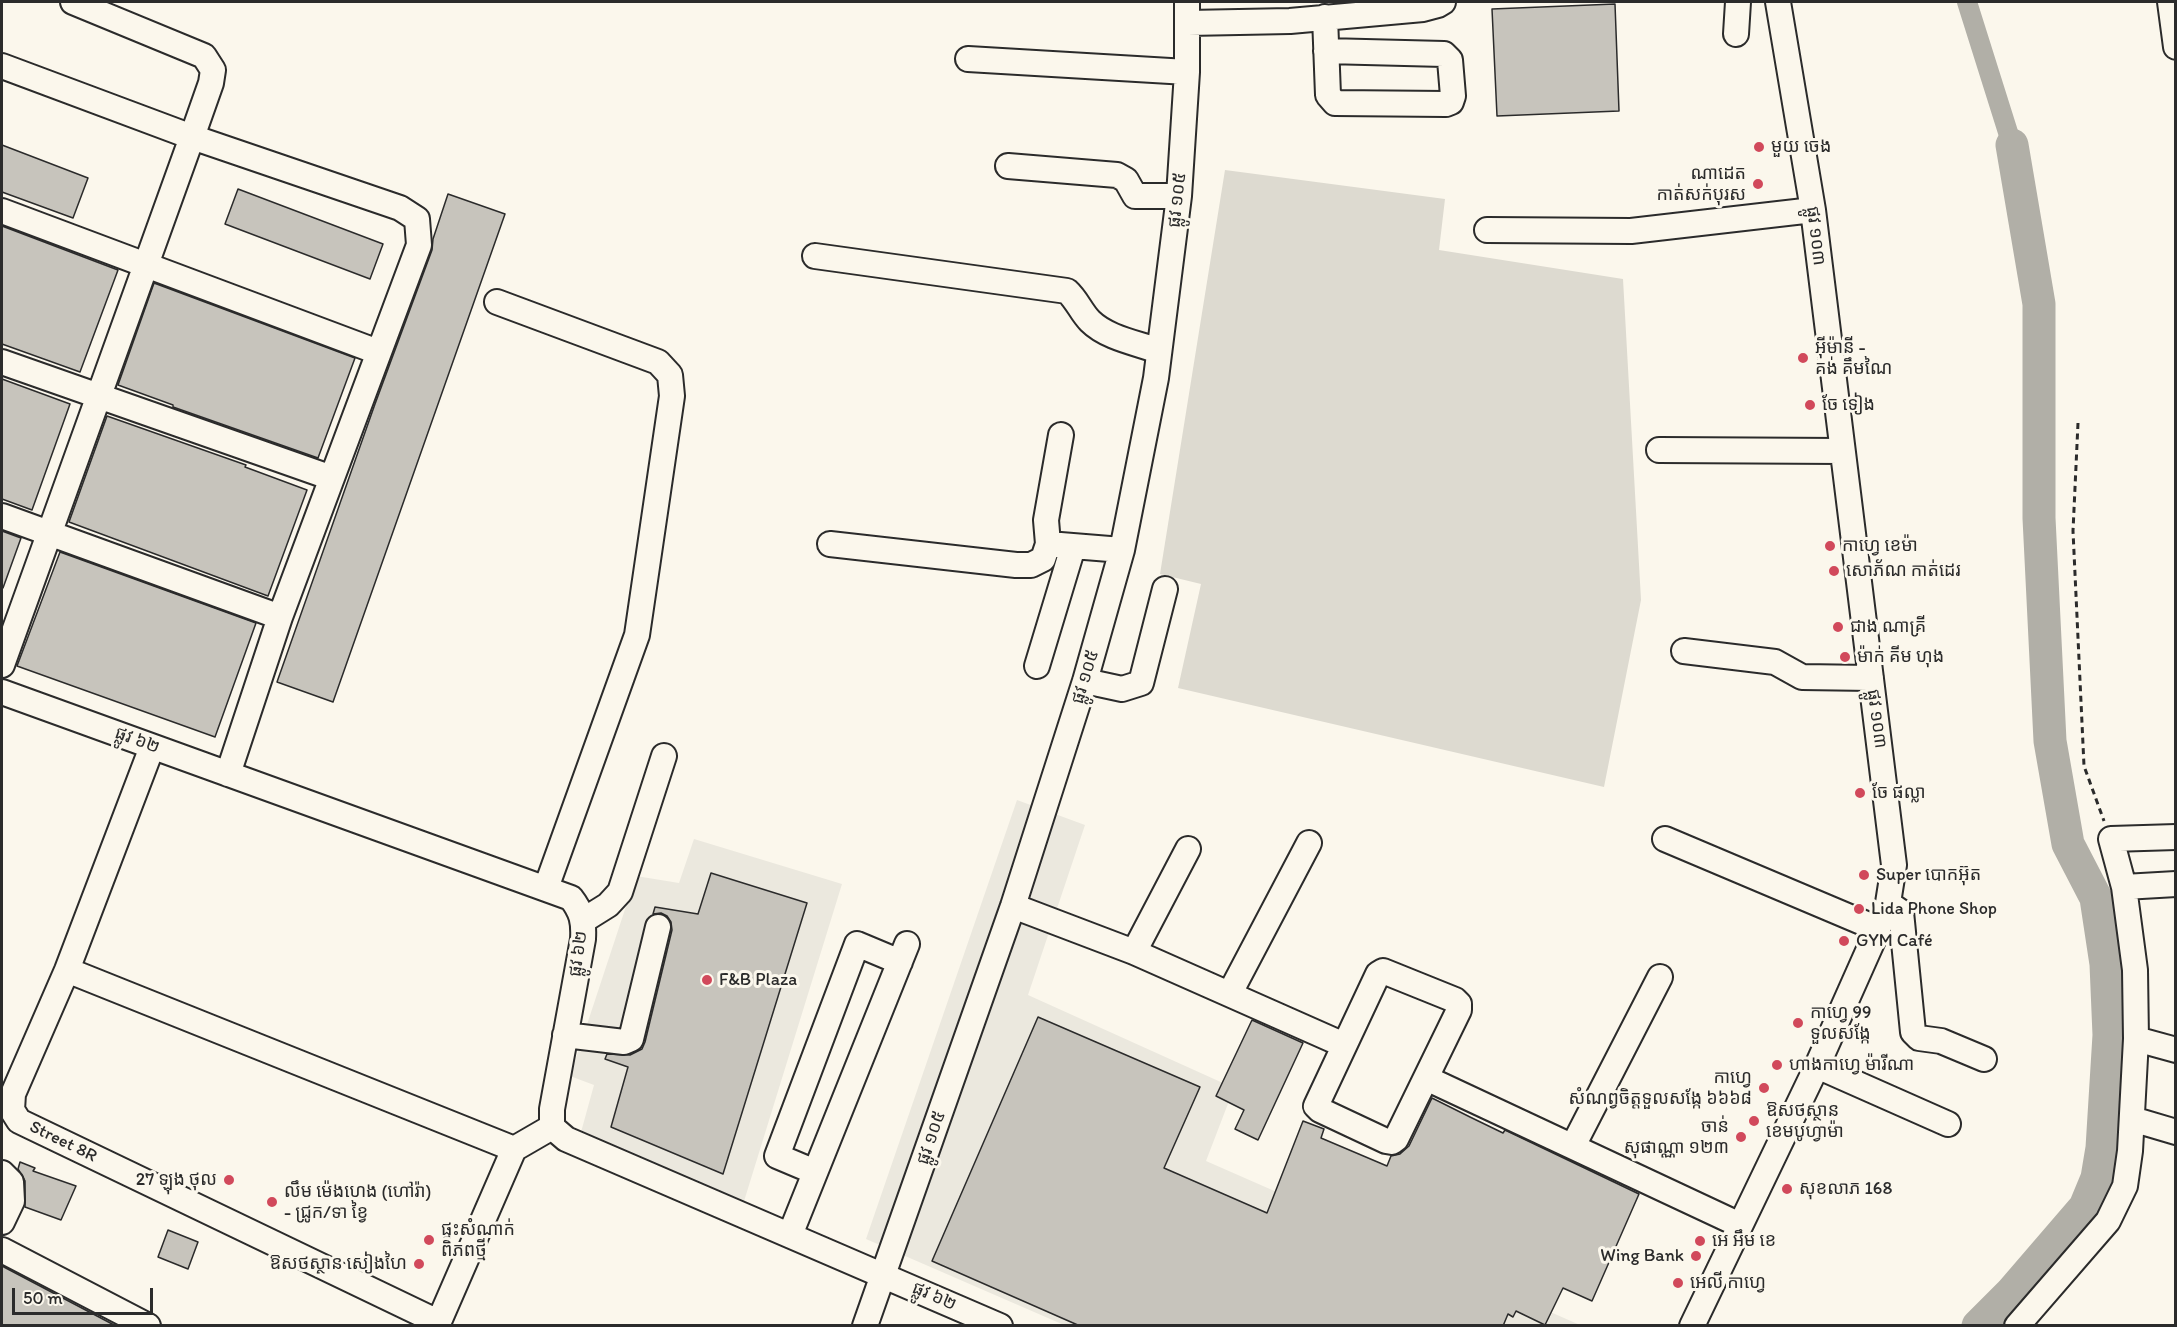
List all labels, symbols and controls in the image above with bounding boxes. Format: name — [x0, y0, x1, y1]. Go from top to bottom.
place label: មួយ ចេង — [1771, 136, 1831, 158]
marker: មួយ ចេង — [1752, 140, 1766, 154]
place label: ណាដេត កាត់សក់បុរស — [1656, 163, 1746, 206]
street label: ផ្លូវ ១០៥ — [1164, 171, 1192, 229]
marker: ណាដេត កាត់សក់បុរស — [1751, 177, 1765, 191]
street label: ផ្លូវ ១០៣ — [1801, 205, 1829, 267]
place label: អ៊ីម៉ានី - គង់ គឹមណៃ — [1815, 337, 1892, 380]
marker: អ៊ីម៉ានី - គង់ គឹមណៃ — [1796, 351, 1810, 365]
place label: ចែ ទៀង — [1822, 394, 1875, 416]
marker: ចែ ទៀង — [1803, 398, 1817, 412]
place label: កាហ្វេ ខេម៉ា — [1842, 535, 1918, 557]
marker: កាហ្វេ ខេម៉ា — [1823, 539, 1837, 553]
place label: សោភ័ណ កាត់ដេរ — [1846, 560, 1961, 582]
marker: សោភ័ណ កាត់ដេរ — [1827, 564, 1841, 578]
place label: ជាង ណាគ្រី — [1850, 616, 1926, 638]
marker: ជាង ណាគ្រី — [1831, 620, 1845, 634]
place label: ម៉ាក់ គីម ហុង — [1857, 646, 1944, 668]
street label: ផ្លូវ ១០៥ — [1068, 647, 1104, 707]
marker: ម៉ាក់ គីម ហុង — [1838, 650, 1852, 664]
street label: ផ្លូវ ១០៣ — [1861, 688, 1891, 750]
street label: ផ្លូវ ៦២ — [112, 723, 162, 759]
place label: ចែ ផល្លា — [1872, 782, 1926, 804]
marker: ចែ ផល្លា — [1853, 786, 1867, 800]
place label: Super បោកអ៊ុត — [1876, 864, 1981, 886]
marker: Super បោកអ៊ុត — [1857, 868, 1871, 882]
place label: Lida Phone Shop — [1871, 898, 1997, 920]
marker: Lida Phone Shop — [1852, 902, 1866, 916]
street label: ផ្លូវ ៦២ — [565, 930, 593, 978]
place label: GYM Café — [1856, 930, 1933, 952]
marker: GYM Café — [1837, 934, 1851, 948]
place label: F&B Plaza — [719, 969, 797, 991]
marker: F&B Plaza — [700, 973, 714, 987]
place label: កាហ្វេ 99 ទួលសង្កែ — [1810, 1002, 1871, 1044]
marker: កាហ្វេ 99 ទួលសង្កែ — [1791, 1016, 1805, 1030]
place label: ហាងកាហ្វេ ម៉ារីណា — [1789, 1054, 1914, 1076]
marker: ហាងកាហ្វេ ម៉ារីណា — [1770, 1058, 1784, 1072]
place label: កាហ្វេ សំណព្វចិត្តទួលសង្កែ ៦៦៦៨ — [1568, 1067, 1752, 1110]
marker: កាហ្វេ សំណព្វចិត្តទួលសង្កែ ៦៦៦៨ — [1757, 1081, 1771, 1095]
place label: ឱសថស្ថាន ខេមបូហ្វាម៉ា — [1766, 1100, 1844, 1142]
street label: ផ្លូវ ១០៥ — [913, 1108, 951, 1168]
marker: ឱសថស្ថាន ខេមបូហ្វាម៉ា — [1747, 1114, 1761, 1128]
street label: Street 8R — [26, 1116, 100, 1168]
place label: ចាន់ សុផាណ្ណា ១២៣ — [1624, 1116, 1729, 1158]
marker: ចាន់ សុផាណ្ណា ១២៣ — [1734, 1130, 1748, 1144]
place label: 27 ឡុង ថុល — [136, 1169, 217, 1191]
marker: 27 ឡុង ថុល — [222, 1173, 236, 1187]
place label: សុខលាភ 168 — [1799, 1178, 1892, 1200]
place label: លឹម ម៉េងហេង (ហៅរ៉ា) - ជ្រូក/ទា ខ្វៃ — [284, 1181, 431, 1224]
marker: សុខលាភ 168 — [1780, 1182, 1794, 1196]
marker: លឹម ម៉េងហេង (ហៅរ៉ា) - ជ្រូក/ទា ខ្វៃ — [265, 1195, 279, 1209]
place label: ផ្ទះសំណាក់ ពិភពថ្មី — [441, 1219, 515, 1262]
place label: អេ អឹម ខេ — [1712, 1230, 1776, 1252]
marker: ផ្ទះសំណាក់ ពិភពថ្មី — [422, 1233, 436, 1247]
marker: អេ អឹម ខេ — [1693, 1234, 1707, 1248]
place label: Wing Bank — [1600, 1245, 1684, 1267]
marker: Wing Bank — [1689, 1249, 1703, 1263]
place label: ឱសថស្ថាន សៀងហៃ — [269, 1253, 407, 1275]
marker: ឱសថស្ថាន សៀងហៃ — [412, 1257, 426, 1271]
place label: អេលី កាហ្វេ — [1690, 1272, 1766, 1294]
scale bar — [15, 1276, 156, 1314]
marker: អេលី កាហ្វេ — [1671, 1276, 1685, 1290]
street label: ផ្លូវ ៦២ — [908, 1278, 960, 1316]
text: 50 m — [23, 1287, 63, 1309]

